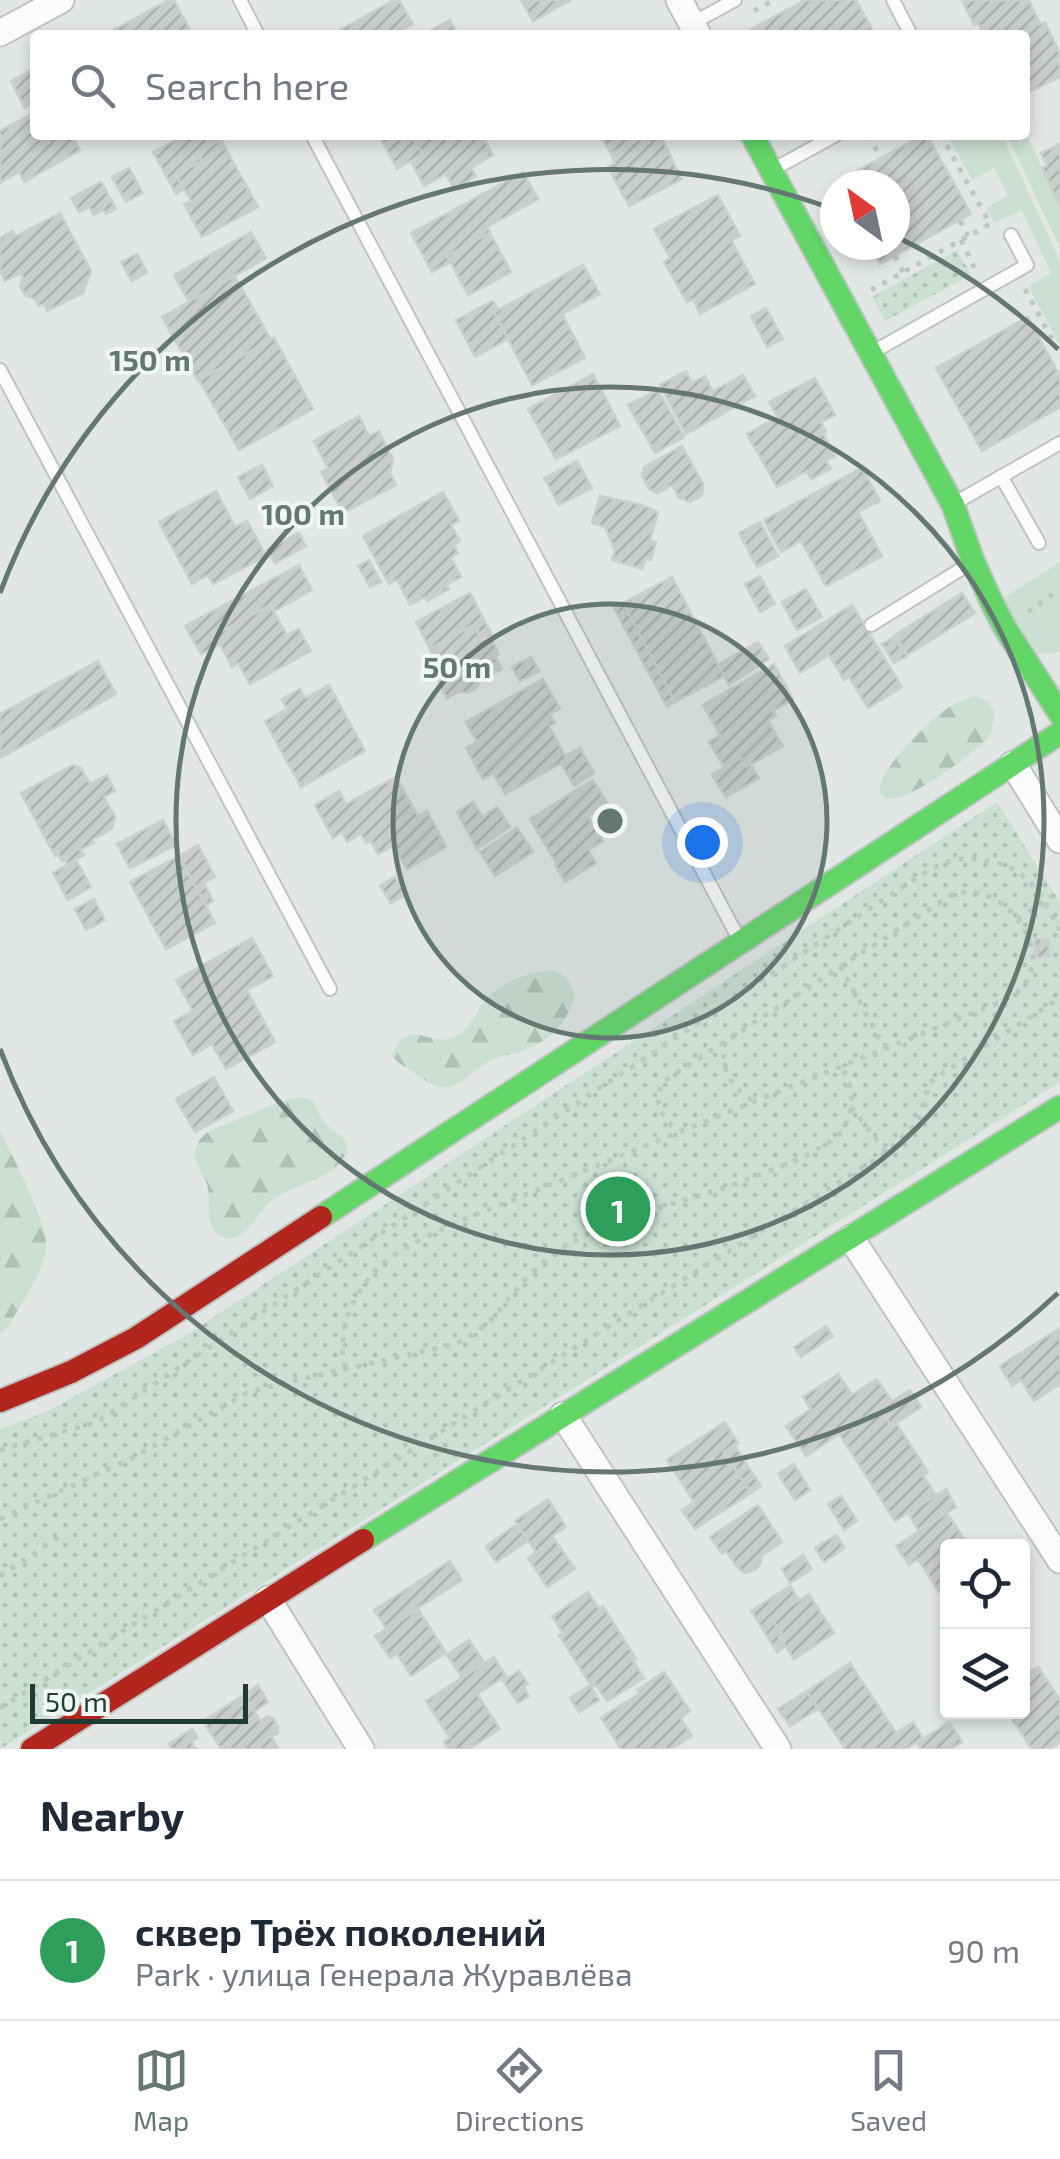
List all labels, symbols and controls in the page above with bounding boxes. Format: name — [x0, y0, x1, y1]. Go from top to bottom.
search box — [30, 30, 1030, 140]
icon: search — [65, 58, 120, 113]
text: Search here — [145, 62, 349, 108]
north arrow — [820, 170, 910, 260]
text: 150 m — [109, 341, 191, 377]
text: 100 m — [261, 495, 345, 531]
text: 50 m — [423, 648, 491, 684]
centre of rings — [592, 803, 628, 839]
your location — [677, 817, 728, 868]
pin: 1 — [586, 1172, 650, 1246]
map controls — [940, 1539, 1030, 1719]
button: locate — [940, 1539, 1030, 1629]
button: layers — [940, 1629, 1030, 1719]
scale bar — [30, 1679, 248, 1724]
text: 50 m — [45, 1684, 108, 1718]
text: Nearby — [40, 1789, 184, 1839]
text: сквер Трёх поколений — [135, 1908, 546, 1954]
text: 1 — [66, 1931, 79, 1969]
text: 90 m — [947, 1931, 1020, 1969]
text: Park · улица Генерала Журавлёва — [135, 1954, 633, 1992]
tab: Map — [133, 2043, 189, 2137]
tab: Directions — [455, 2043, 584, 2137]
tab: Saved — [850, 2043, 927, 2137]

